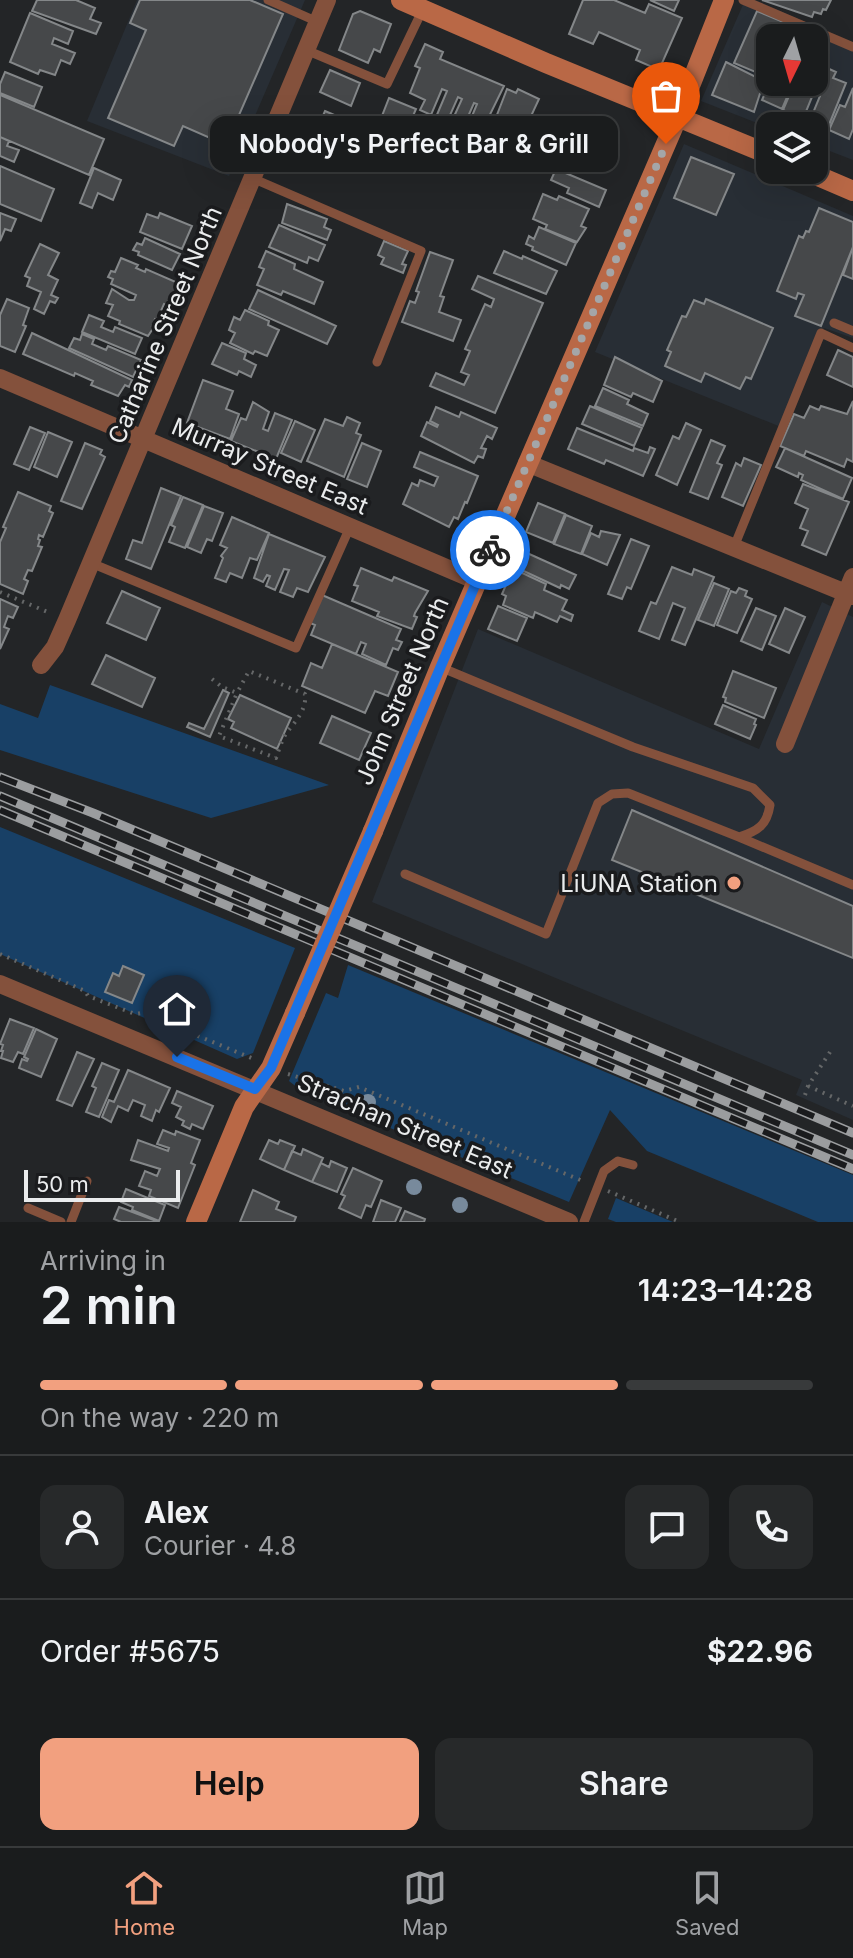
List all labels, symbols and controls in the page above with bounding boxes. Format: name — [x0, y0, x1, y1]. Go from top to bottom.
north arrow — [756, 24, 828, 96]
map controls — [756, 24, 828, 184]
pin — [632, 62, 700, 144]
icon: bag — [644, 74, 688, 118]
button: layers — [756, 112, 828, 184]
callout: Nobody's Perfect Bar & Grill — [210, 116, 618, 172]
text: Nobody's Perfect Bar & Grill — [239, 128, 589, 159]
street label: Catharine Street North — [102, 202, 228, 448]
street label: Murray Street East — [167, 412, 373, 521]
courier — [450, 510, 530, 590]
icon: bike — [468, 528, 512, 572]
street label: John Street North — [349, 593, 455, 789]
place label: LiUNA Station — [560, 869, 718, 898]
marker: LiUNA Station — [725, 874, 743, 892]
pin — [143, 975, 211, 1057]
icon: home — [155, 987, 199, 1031]
street label: Strachan Street East — [293, 1068, 517, 1185]
scale bar — [24, 1166, 180, 1202]
text: 50 m — [36, 1171, 89, 1197]
text: Arriving in — [40, 1245, 166, 1276]
text: 14:23–14:28 — [638, 1272, 813, 1308]
text: 2 min — [40, 1274, 178, 1337]
text: On the way · 220 m — [40, 1402, 279, 1433]
button: person — [40, 1485, 124, 1569]
button: chat — [625, 1485, 709, 1569]
button: phone — [729, 1485, 813, 1569]
text: Alex — [144, 1494, 209, 1530]
text: Courier · 4.8 — [144, 1530, 296, 1561]
text: Order #5675 — [40, 1633, 220, 1669]
text: $22.96 — [707, 1633, 813, 1669]
button: Help — [40, 1738, 419, 1830]
button: Share — [435, 1738, 813, 1830]
tab: Home — [114, 1866, 175, 1940]
tab: Map — [402, 1866, 448, 1940]
tab: Saved — [675, 1866, 739, 1940]

